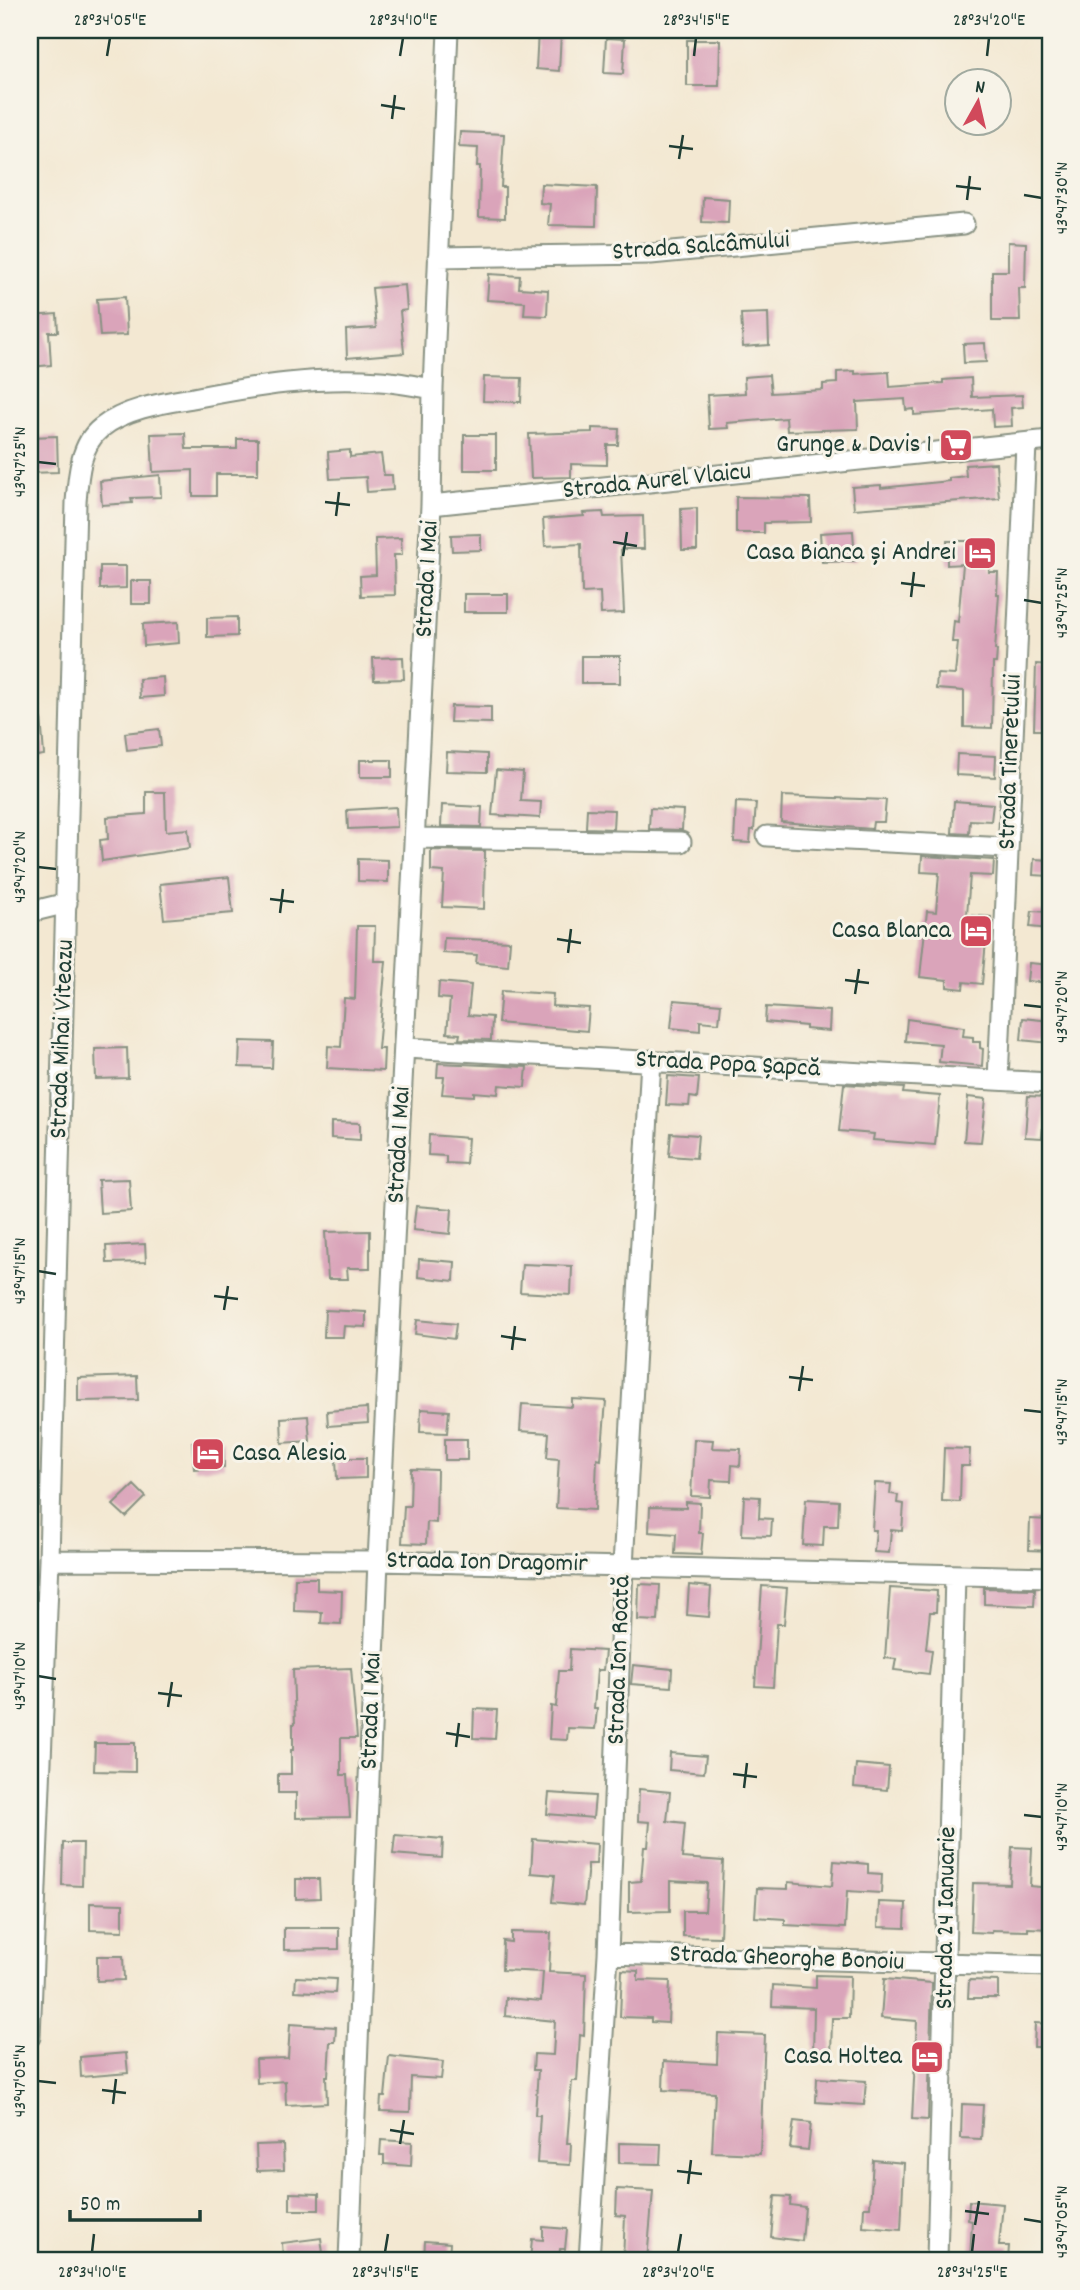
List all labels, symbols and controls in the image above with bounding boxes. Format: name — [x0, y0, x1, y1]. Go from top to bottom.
text: 28°34'05"E — [74, 9, 146, 34]
text: 28°34'10"E — [369, 9, 437, 34]
text: 28°34'15"E — [663, 9, 729, 34]
text: 28°34'20"E — [953, 9, 1025, 34]
north arrow — [944, 66, 1014, 136]
text: N — [973, 75, 986, 103]
text: 43°47'30"N — [1051, 162, 1076, 234]
street label: Strada Salcâmului — [611, 222, 791, 272]
supermarket icon: Grunge & Davis 1 — [937, 426, 975, 464]
text: 43°47'25"N — [9, 427, 34, 497]
place label: Grunge & Davis 1 — [776, 427, 932, 464]
street label: Strada Aurel Vlaicu — [561, 454, 753, 510]
street label: Strada 1 Mai — [406, 519, 450, 638]
hotel icon: Casa Bianca și Andrei — [961, 534, 999, 572]
place label: Casa Bianca și Andrei — [746, 535, 956, 572]
text: 43°47'25"N — [1051, 568, 1076, 638]
street label: Strada Tineretului — [989, 673, 1033, 851]
text: 43°47'20"N — [9, 831, 34, 903]
hotel icon: Casa Blanca — [957, 912, 995, 950]
place label: Casa Blanca — [832, 913, 952, 950]
street label: Strada Mihai Viteazu — [41, 939, 85, 1139]
text: 43°47'20"N — [1051, 971, 1076, 1043]
street label: Strada Popa Șapcă — [635, 1042, 821, 1088]
street label: Strada 1 Mai — [378, 1085, 422, 1204]
text: 43°47'15"N — [9, 1238, 34, 1304]
text: 43°47'15"N — [1051, 1379, 1076, 1445]
hotel icon: Casa Alesia — [189, 1435, 227, 1473]
place label: Casa Alesia — [232, 1436, 347, 1473]
street label: Strada Ion Dragomir — [386, 1543, 588, 1583]
street label: Strada Ion Roată — [599, 1574, 641, 1746]
text: 43°47'10"N — [9, 1642, 34, 1710]
street label: Strada 1 Mai — [351, 1652, 393, 1770]
text: 43°47'10"N — [1051, 1783, 1076, 1851]
street label: Strada 24 Ianuarie — [927, 1826, 967, 2010]
street label: Strada Gheorghe Bonoiu — [669, 1936, 905, 1982]
hotel icon: Casa Holtea — [908, 2038, 946, 2076]
place label: Casa Holtea — [784, 2039, 903, 2076]
text: 43°47'05"N — [9, 2045, 34, 2117]
scale bar — [70, 2178, 200, 2222]
text: 43°47'05"N — [1051, 2186, 1076, 2258]
text: 50 m — [80, 2191, 120, 2221]
text: 28°34'10"E — [58, 2261, 126, 2286]
text: 28°34'15"E — [352, 2261, 418, 2286]
text: 28°34'20"E — [642, 2261, 714, 2286]
text: 28°34'25"E — [937, 2261, 1007, 2286]

